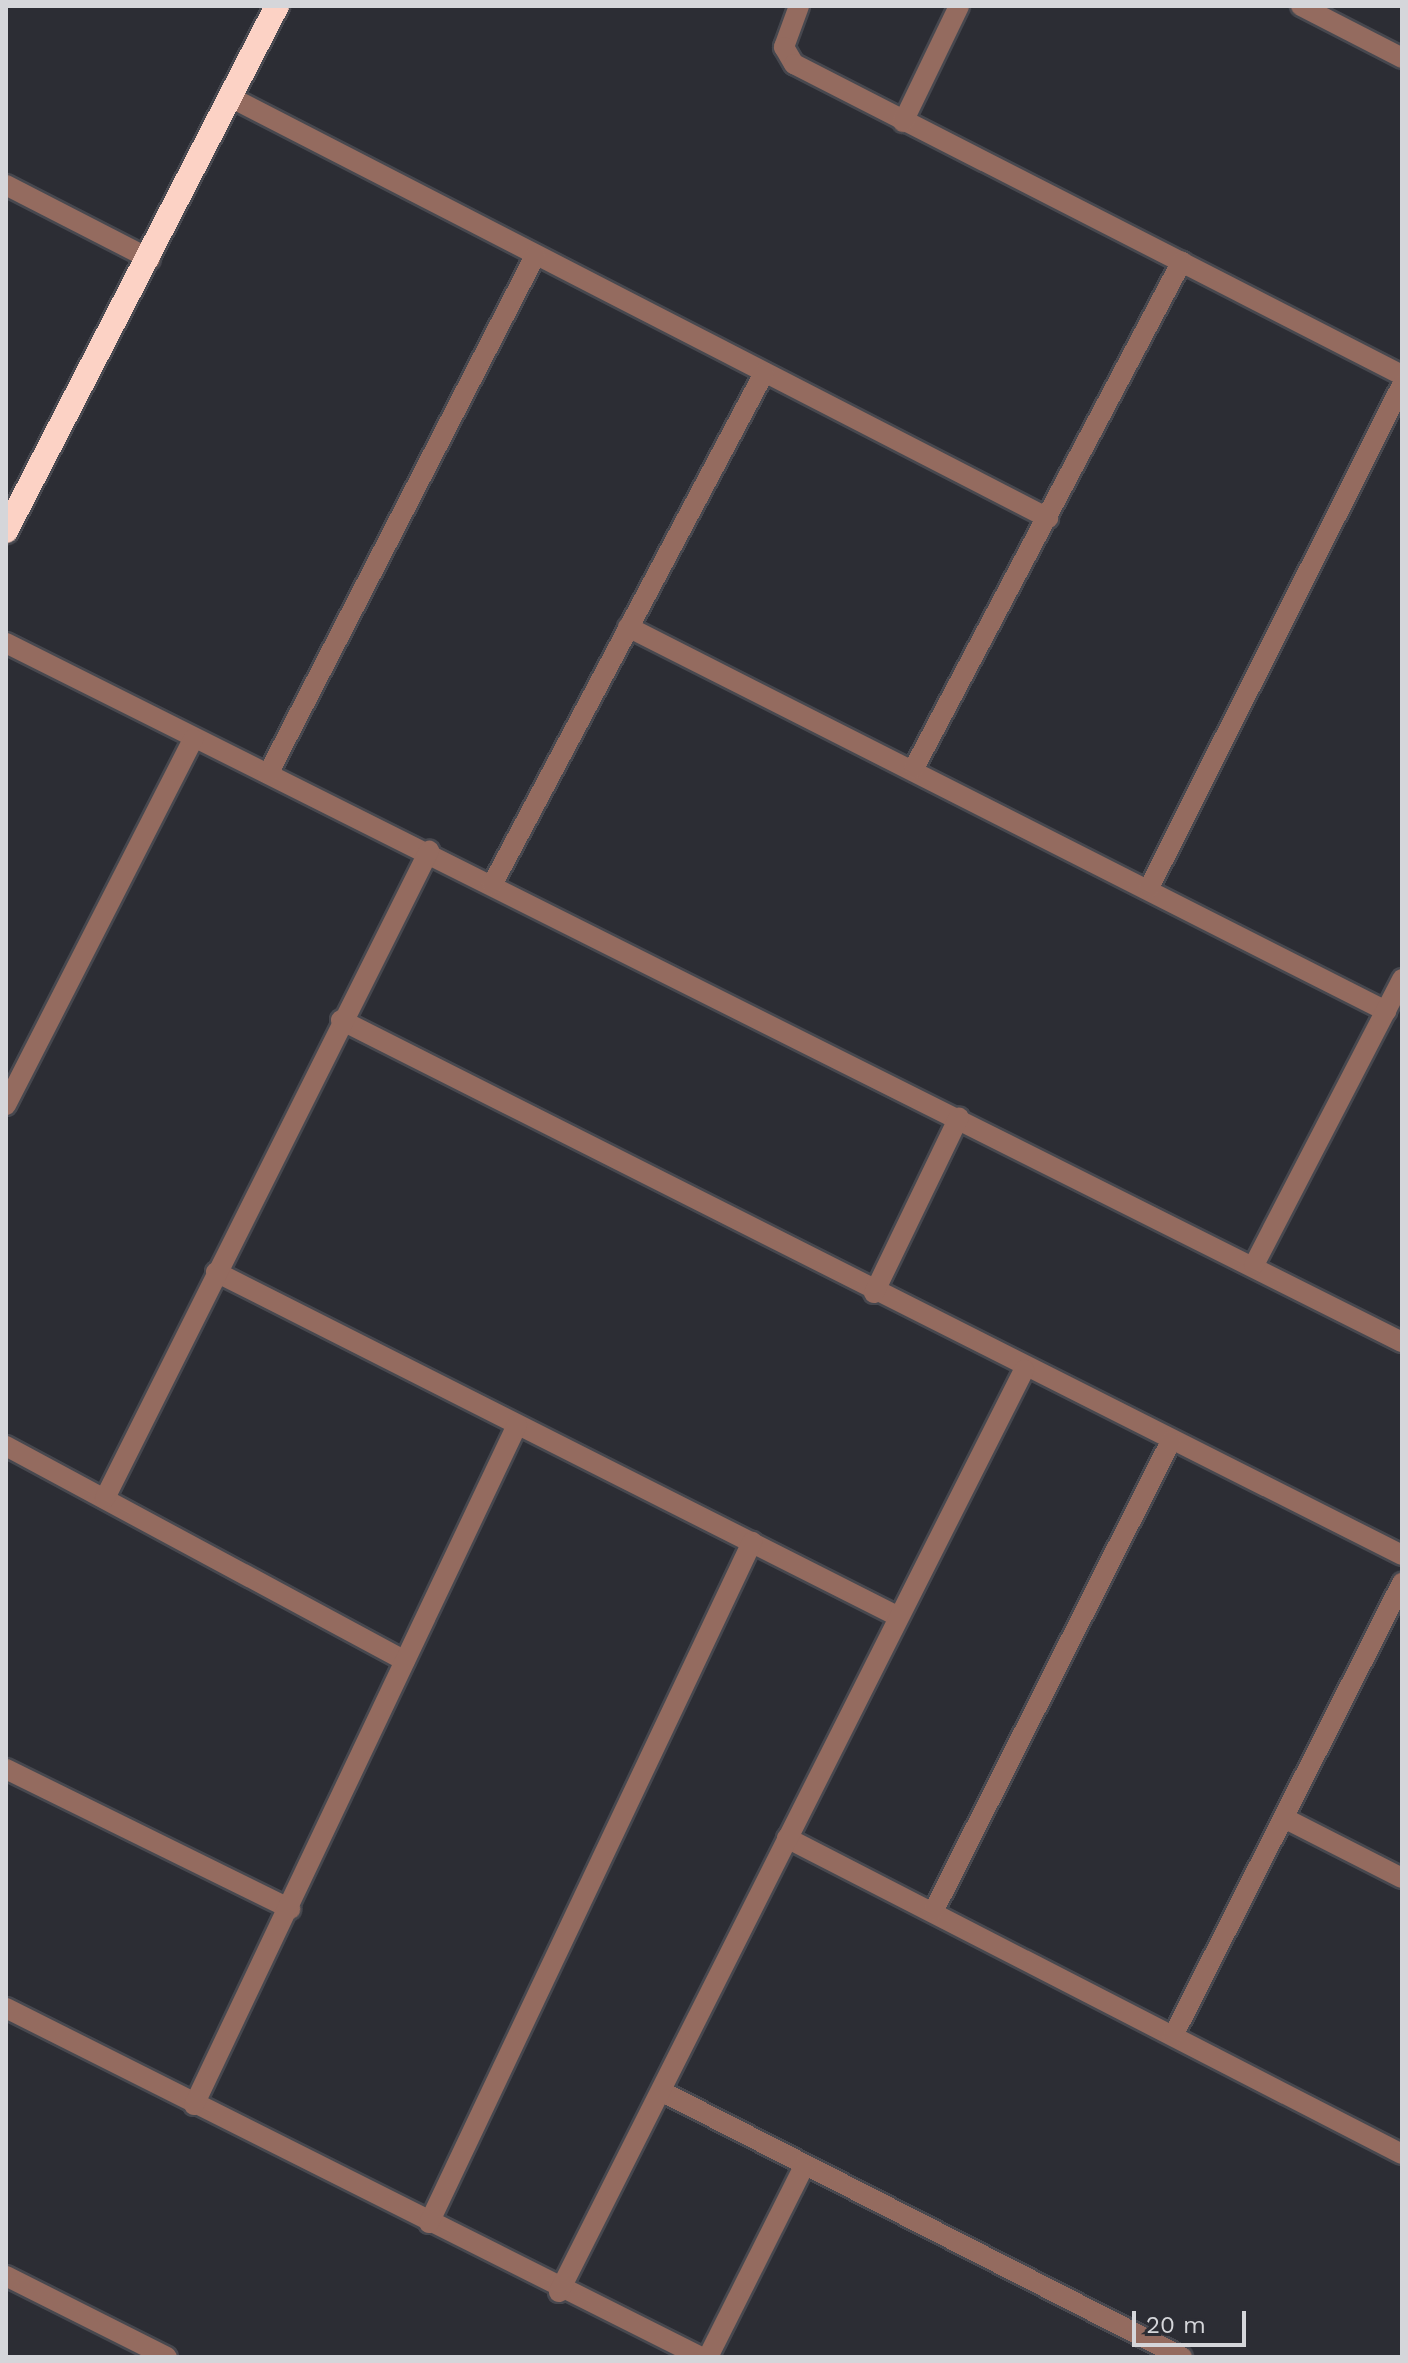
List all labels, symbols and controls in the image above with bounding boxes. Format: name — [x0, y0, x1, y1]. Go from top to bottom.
scale bar — [1136, 2295, 1250, 2345]
text: 20 m — [1146, 2311, 1206, 2339]

